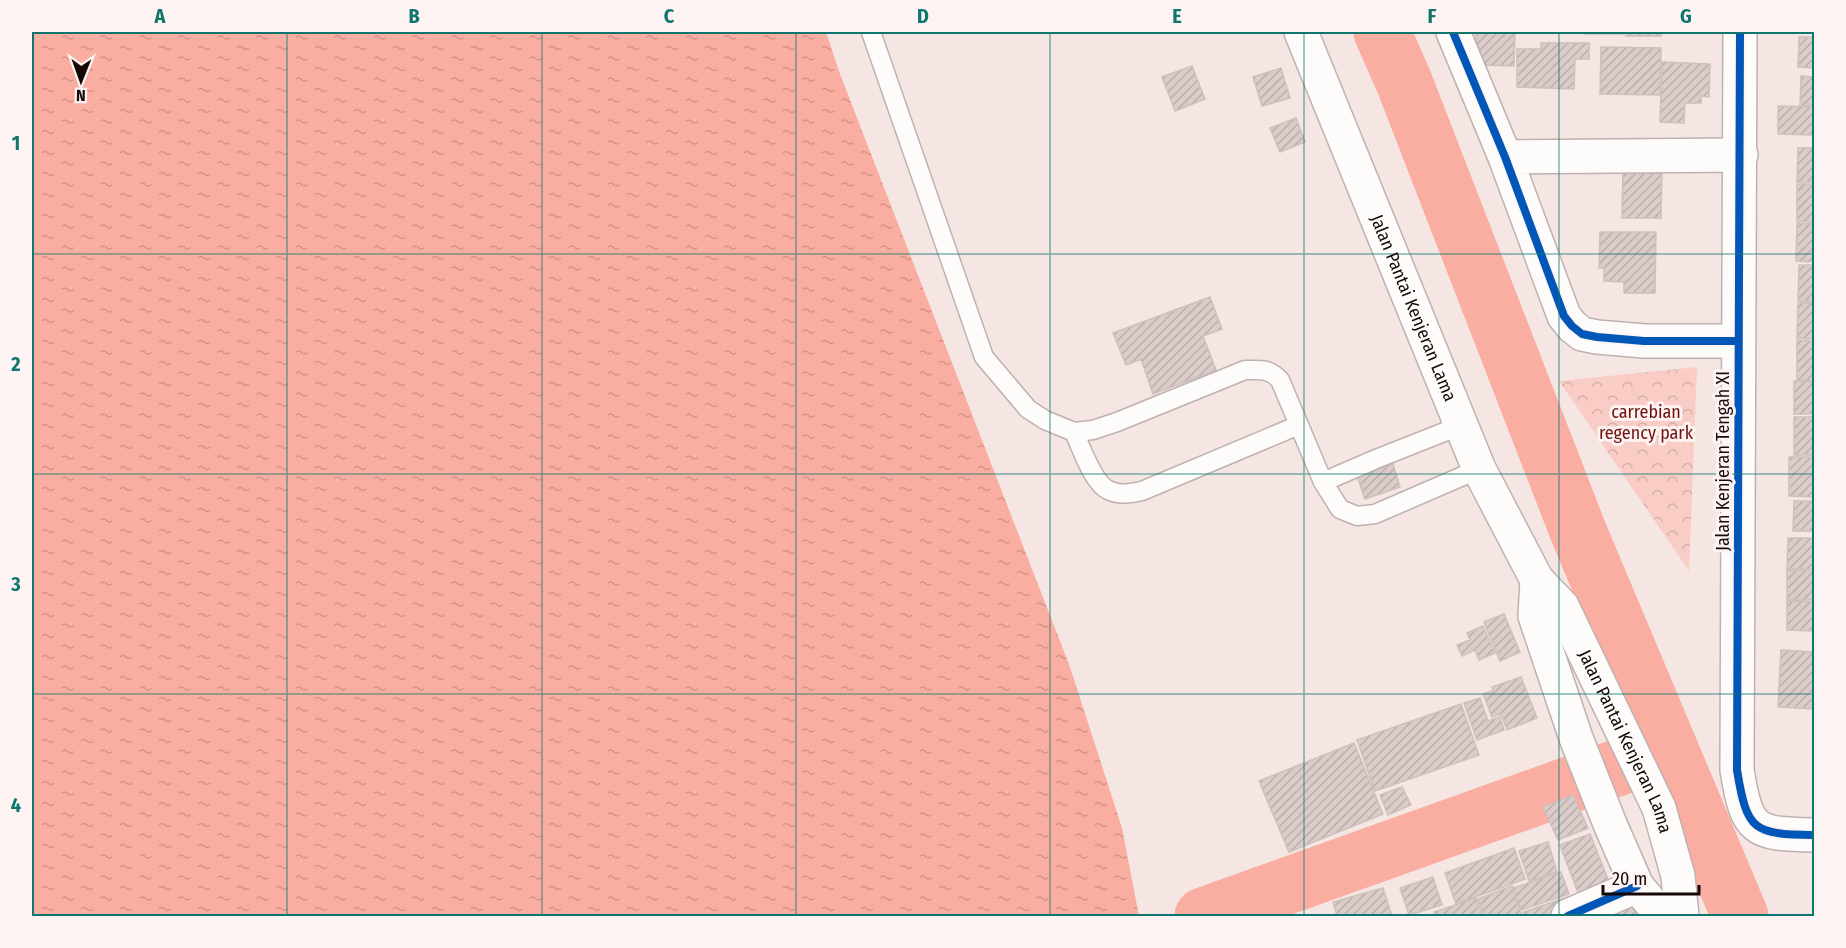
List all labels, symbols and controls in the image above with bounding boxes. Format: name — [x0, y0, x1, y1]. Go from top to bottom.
text: A — [154, 4, 167, 28]
text: B — [408, 4, 420, 28]
text: C — [664, 4, 675, 28]
text: D — [917, 4, 929, 28]
text: E — [1172, 4, 1182, 28]
text: F — [1428, 4, 1437, 28]
text: G — [1680, 4, 1692, 28]
north arrow — [51, 51, 111, 111]
text: N — [76, 86, 86, 105]
text: 1 — [12, 131, 20, 155]
street label: Jalan Pantai Kenjeran Lama — [1366, 211, 1461, 405]
text: 2 — [10, 352, 21, 376]
street label: Jalan Kenjeran Tengah XI — [1712, 371, 1734, 551]
park label: carrebian regency park — [1599, 401, 1694, 444]
text: 3 — [10, 572, 21, 596]
street label: Jalan Pantai Kenjeran Lama — [1574, 646, 1677, 836]
text: 4 — [11, 793, 21, 817]
scale bar — [1603, 858, 1699, 896]
text: 20 m — [1612, 868, 1647, 890]

